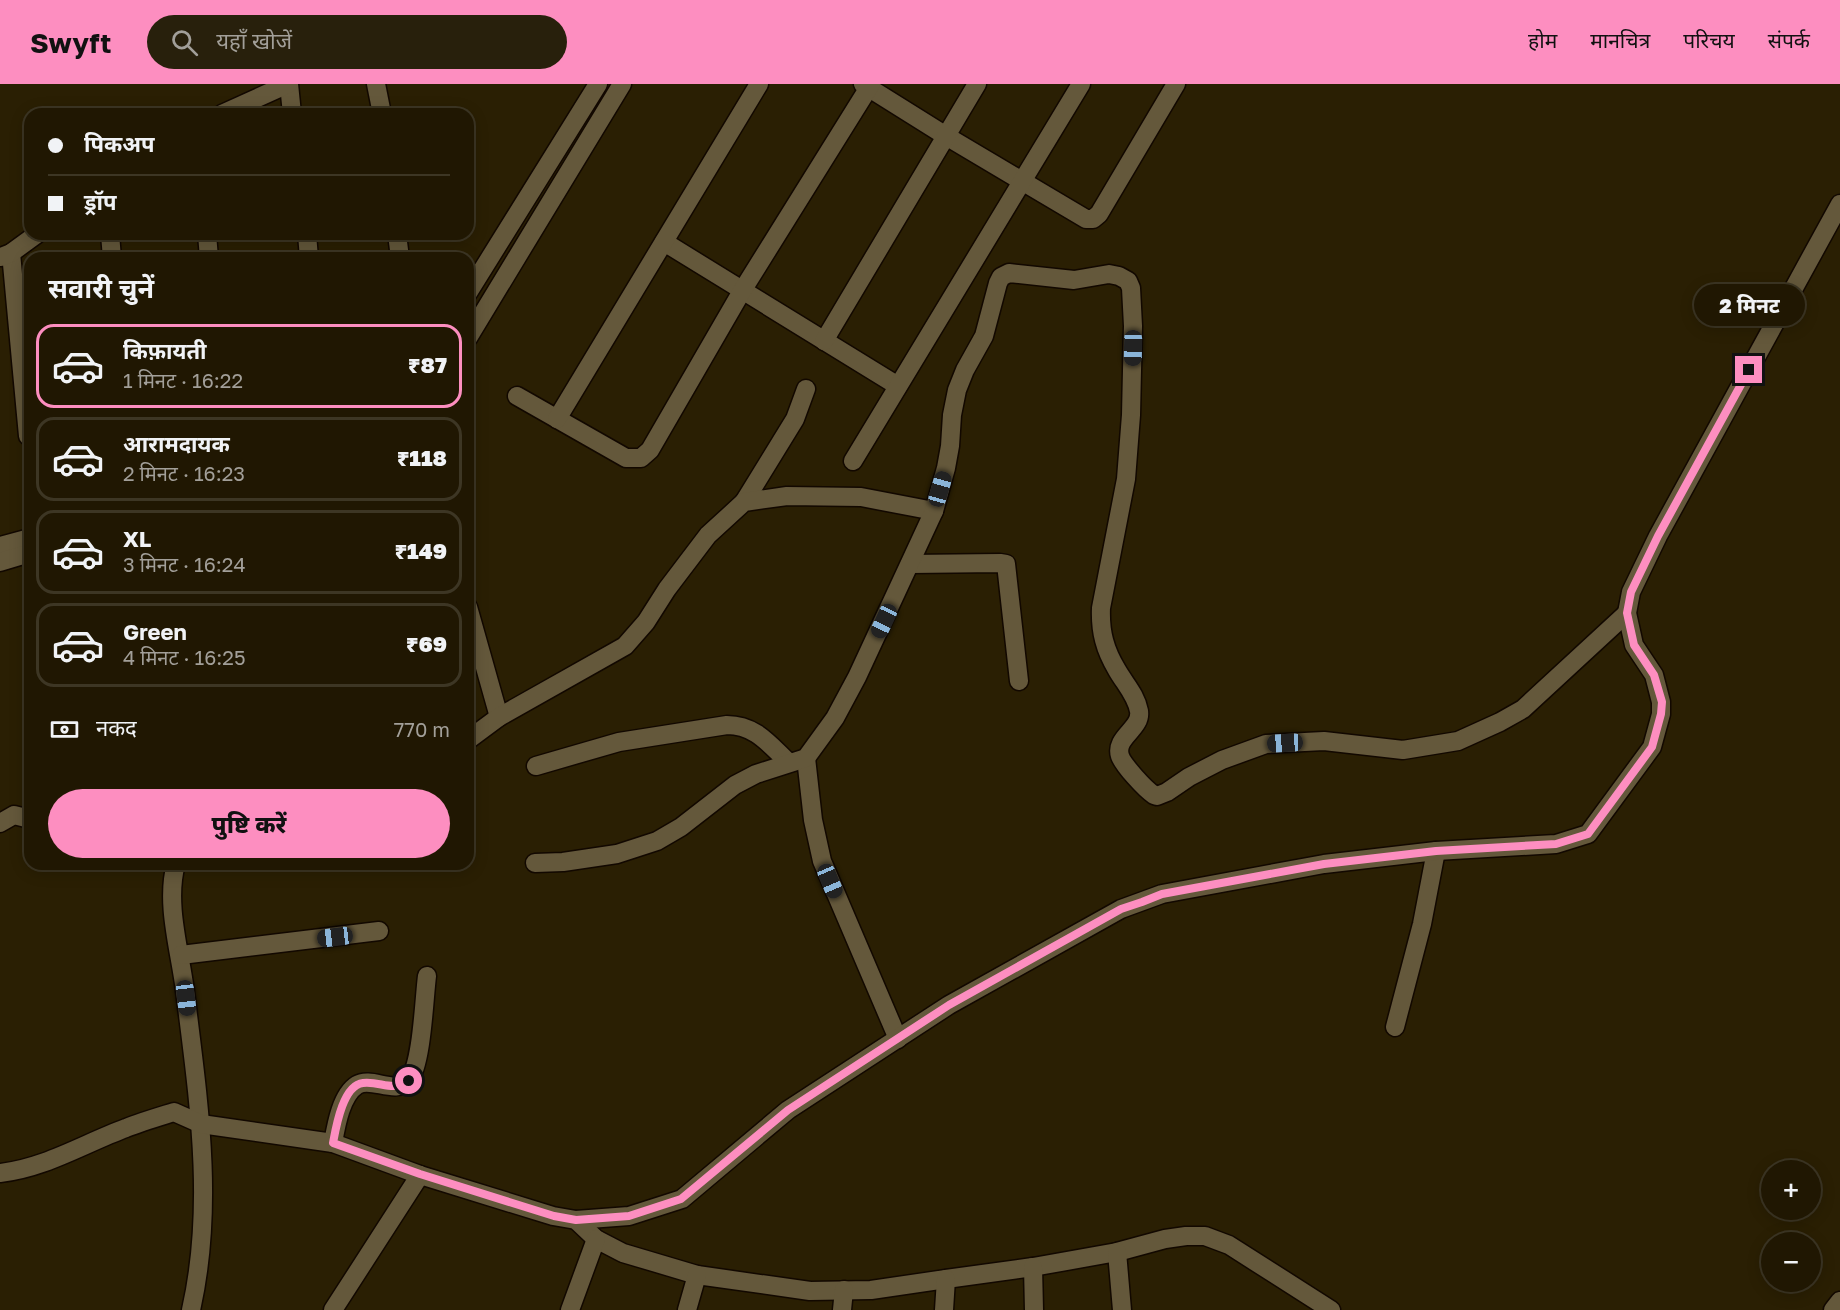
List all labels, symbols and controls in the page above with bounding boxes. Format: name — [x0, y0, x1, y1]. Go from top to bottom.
search box — [147, 15, 567, 69]
text: Swyft — [30, 26, 111, 59]
icon: search — [168, 26, 201, 59]
text: यहाँ खोजें — [216, 27, 292, 54]
text: होम — [1528, 27, 1557, 53]
text: मानचित्र — [1590, 27, 1650, 53]
text: परिचय — [1683, 27, 1735, 53]
text: संपर्क — [1768, 27, 1810, 53]
text: पिकअप — [84, 130, 155, 157]
text: ड्रॉप — [84, 188, 117, 215]
text: सवारी चुनें — [48, 272, 154, 304]
callout: 2 मिनट — [1694, 283, 1804, 325]
text: 2 मिनट — [1719, 293, 1780, 317]
car — [1124, 330, 1142, 366]
text: किफ़ायती — [123, 337, 207, 364]
icon: car — [51, 339, 105, 393]
text: ₹87 — [408, 351, 447, 378]
route end — [1735, 356, 1762, 383]
text: 1 मिनट · 16:22 — [123, 368, 243, 392]
text: आरामदायक — [123, 430, 230, 457]
icon: car — [51, 432, 105, 486]
text: ₹118 — [397, 444, 447, 471]
text: 2 मिनट · 16:23 — [123, 461, 245, 485]
car — [926, 469, 954, 509]
icon: car — [51, 525, 105, 579]
text: XL — [123, 525, 151, 552]
text: ₹149 — [394, 537, 447, 564]
text: 3 मिनट · 16:24 — [123, 552, 246, 576]
car — [868, 601, 900, 641]
icon: car — [51, 618, 105, 672]
text: Green — [123, 618, 187, 645]
text: ₹69 — [406, 630, 447, 657]
text: 4 मिनट · 16:25 — [123, 645, 246, 669]
icon: cash — [48, 713, 81, 746]
text: नकद — [96, 714, 137, 741]
text: 770 m — [394, 717, 450, 741]
car — [1267, 733, 1303, 753]
button: पुष्टि करें — [48, 789, 450, 858]
car — [815, 861, 845, 901]
car — [316, 926, 354, 948]
car — [175, 979, 197, 1017]
route start — [395, 1067, 422, 1094]
map controls — [1761, 1160, 1821, 1292]
button: + — [1761, 1160, 1821, 1220]
button: − — [1761, 1232, 1821, 1292]

